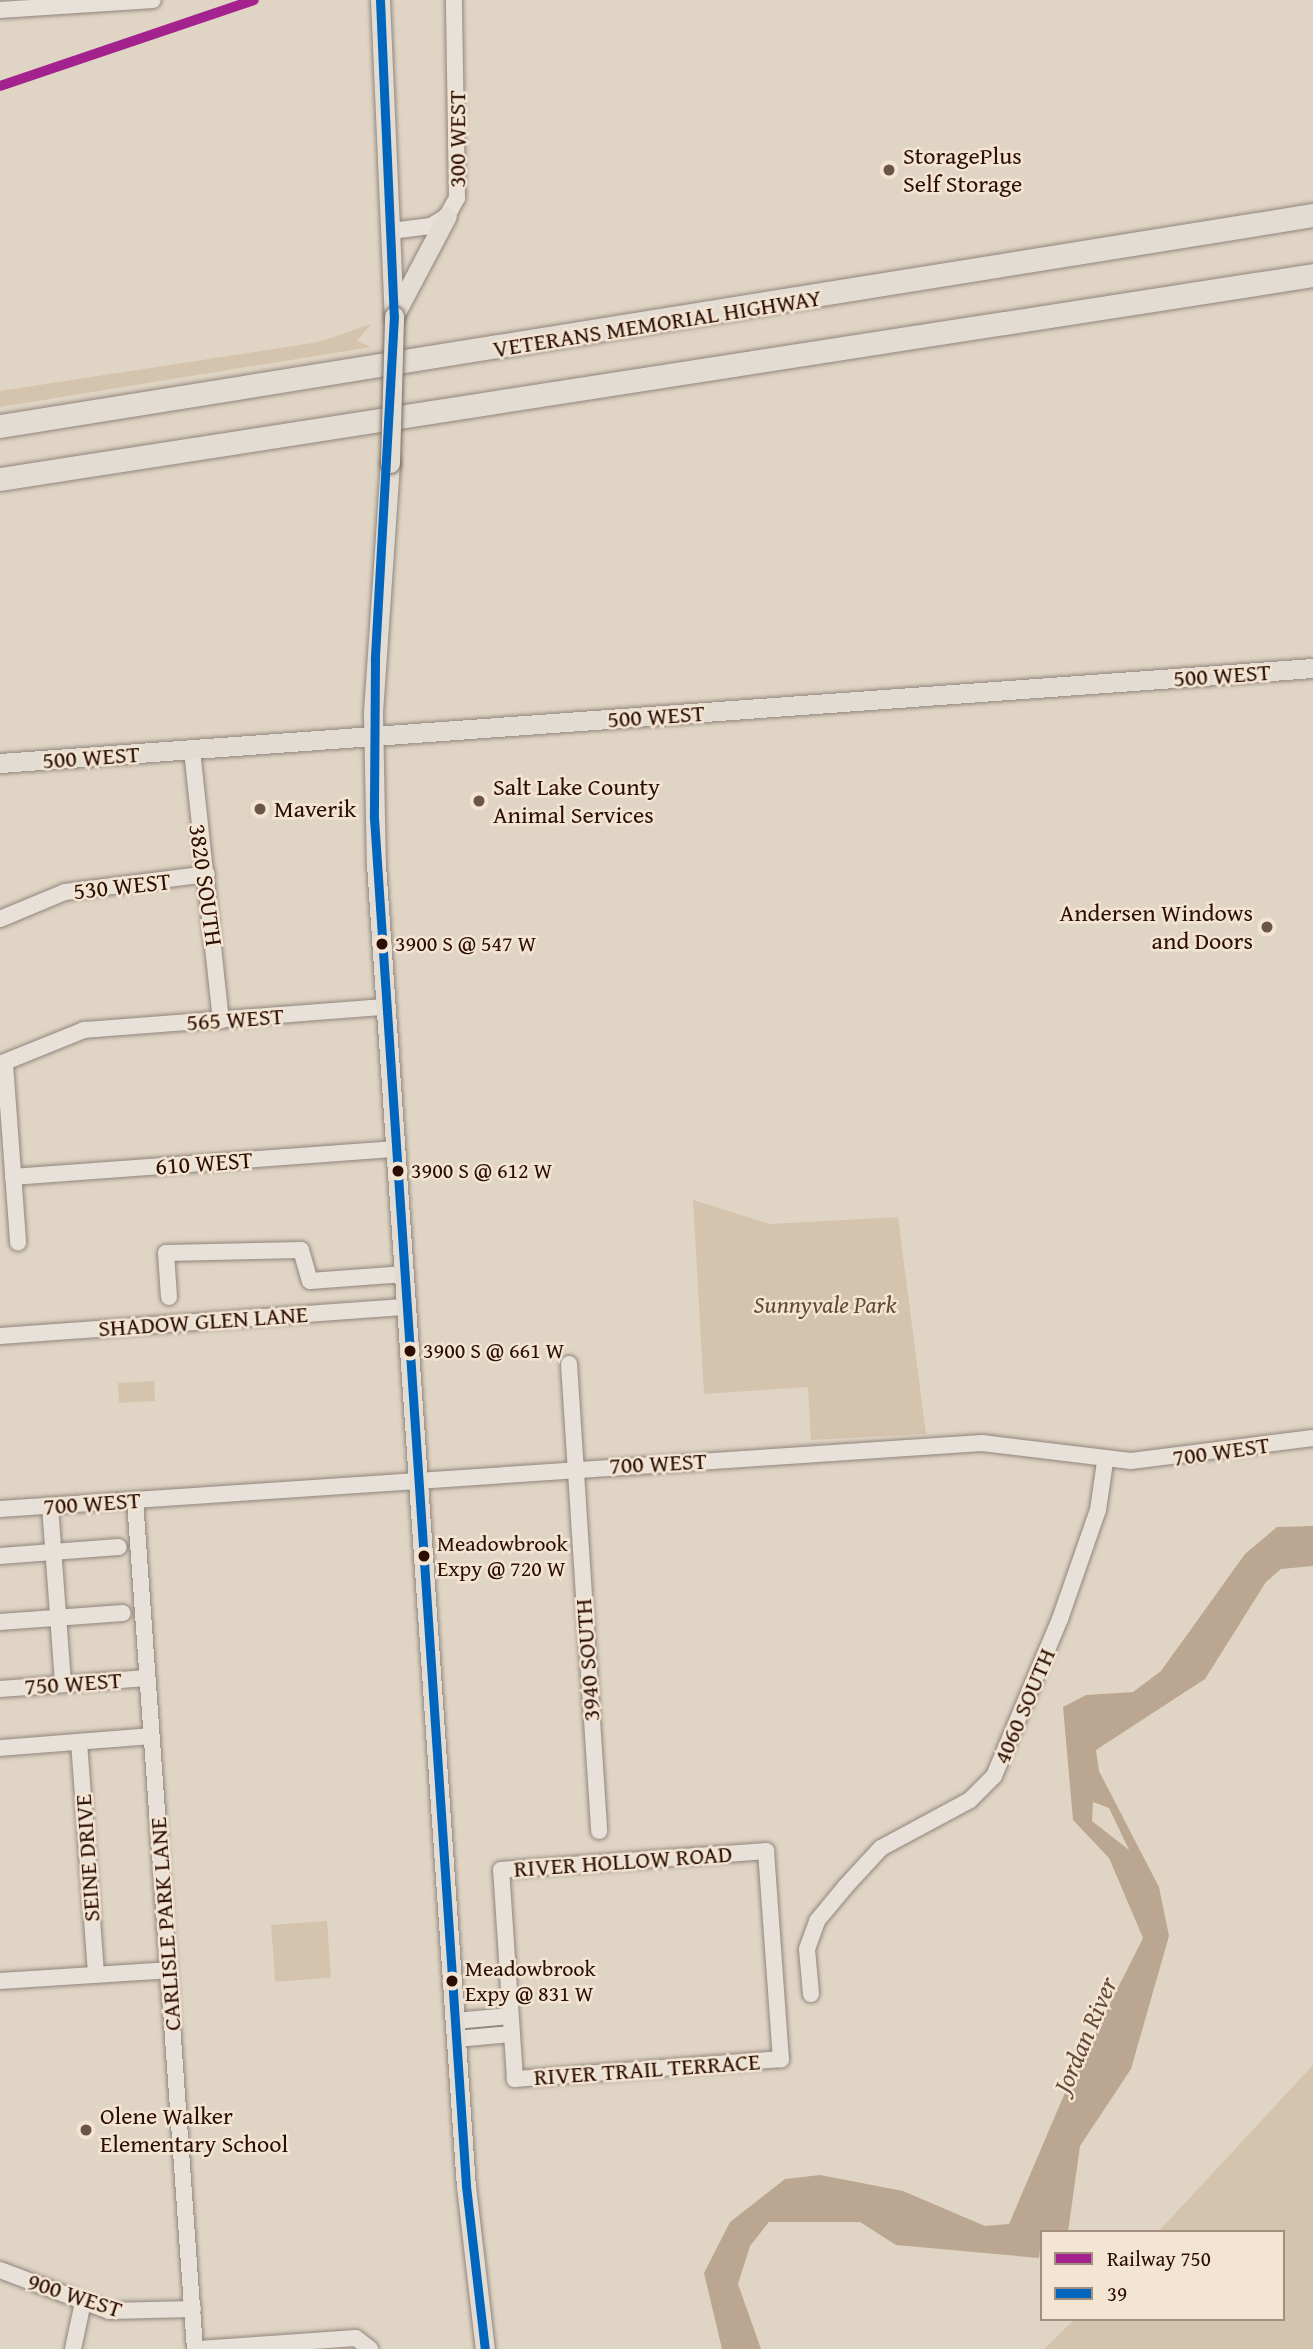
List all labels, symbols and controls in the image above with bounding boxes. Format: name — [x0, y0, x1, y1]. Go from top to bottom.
street label: 300 WEST — [443, 90, 471, 188]
place label: StoragePlus Self Storage — [903, 142, 1022, 198]
marker: StoragePlus Self Storage — [881, 162, 897, 178]
street label: VETERANS MEMORIAL HIGHWAY — [491, 283, 823, 363]
street label: 500 WEST — [1172, 657, 1272, 693]
street label: 500 WEST — [606, 698, 706, 734]
street label: 500 WEST — [41, 739, 141, 775]
place label: Salt Lake County Animal Services — [493, 773, 660, 829]
marker: Salt Lake County Animal Services — [471, 793, 487, 809]
place label: Maverik — [274, 795, 356, 823]
marker: Maverik — [252, 801, 268, 817]
street label: 3820 SOUTH — [183, 822, 229, 948]
street label: 530 WEST — [72, 867, 172, 905]
place label: Andersen Windows and Doors — [1060, 899, 1253, 955]
marker: Andersen Windows and Doors — [1259, 919, 1275, 935]
place label: 3900 S @ 547 W — [395, 931, 536, 957]
marker: 3900 S @ 547 W — [375, 937, 389, 951]
street label: 565 WEST — [185, 1001, 285, 1037]
street label: 610 WEST — [154, 1145, 254, 1181]
place label: 3900 S @ 612 W — [411, 1158, 552, 1184]
marker: 3900 S @ 612 W — [391, 1164, 405, 1178]
park label: Sunnyvale Park — [754, 1291, 896, 1319]
street label: SHADOW GLEN LANE — [97, 1299, 309, 1343]
place label: 3900 S @ 661 W — [423, 1338, 564, 1364]
marker: 3900 S @ 661 W — [403, 1344, 417, 1358]
street label: 700 WEST — [1171, 1430, 1271, 1472]
street label: 700 WEST — [608, 1446, 708, 1480]
street label: 700 WEST — [42, 1485, 142, 1521]
place label: Meadowbrook Expy @ 720 W — [437, 1530, 568, 1582]
marker: Meadowbrook Expy @ 720 W — [417, 1549, 431, 1563]
street label: 3940 SOUTH — [568, 1598, 606, 1722]
street label: 4060 SOUTH — [987, 1644, 1061, 1768]
street label: 750 WEST — [23, 1665, 123, 1701]
street label: SEINE DRIVE — [68, 1793, 106, 1923]
street label: CARLISLE PARK LANE — [143, 1816, 187, 2032]
street label: RIVER HOLLOW ROAD — [513, 1839, 733, 1883]
place label: Meadowbrook Expy @ 831 W — [465, 1955, 596, 2007]
water label: Jordan River — [1047, 1972, 1123, 2098]
marker: Meadowbrook Expy @ 831 W — [445, 1974, 459, 1988]
street label: RIVER TRAIL TERRACE — [533, 2047, 761, 2091]
place label: Olene Walker Elementary School — [100, 2102, 288, 2158]
marker: Olene Walker Elementary School — [78, 2122, 94, 2138]
legend — [1040, 2230, 1285, 2321]
text: Railway 750 — [1107, 2243, 1211, 2274]
street label: 900 WEST — [24, 2266, 126, 2324]
text: 39 — [1107, 2278, 1127, 2309]

